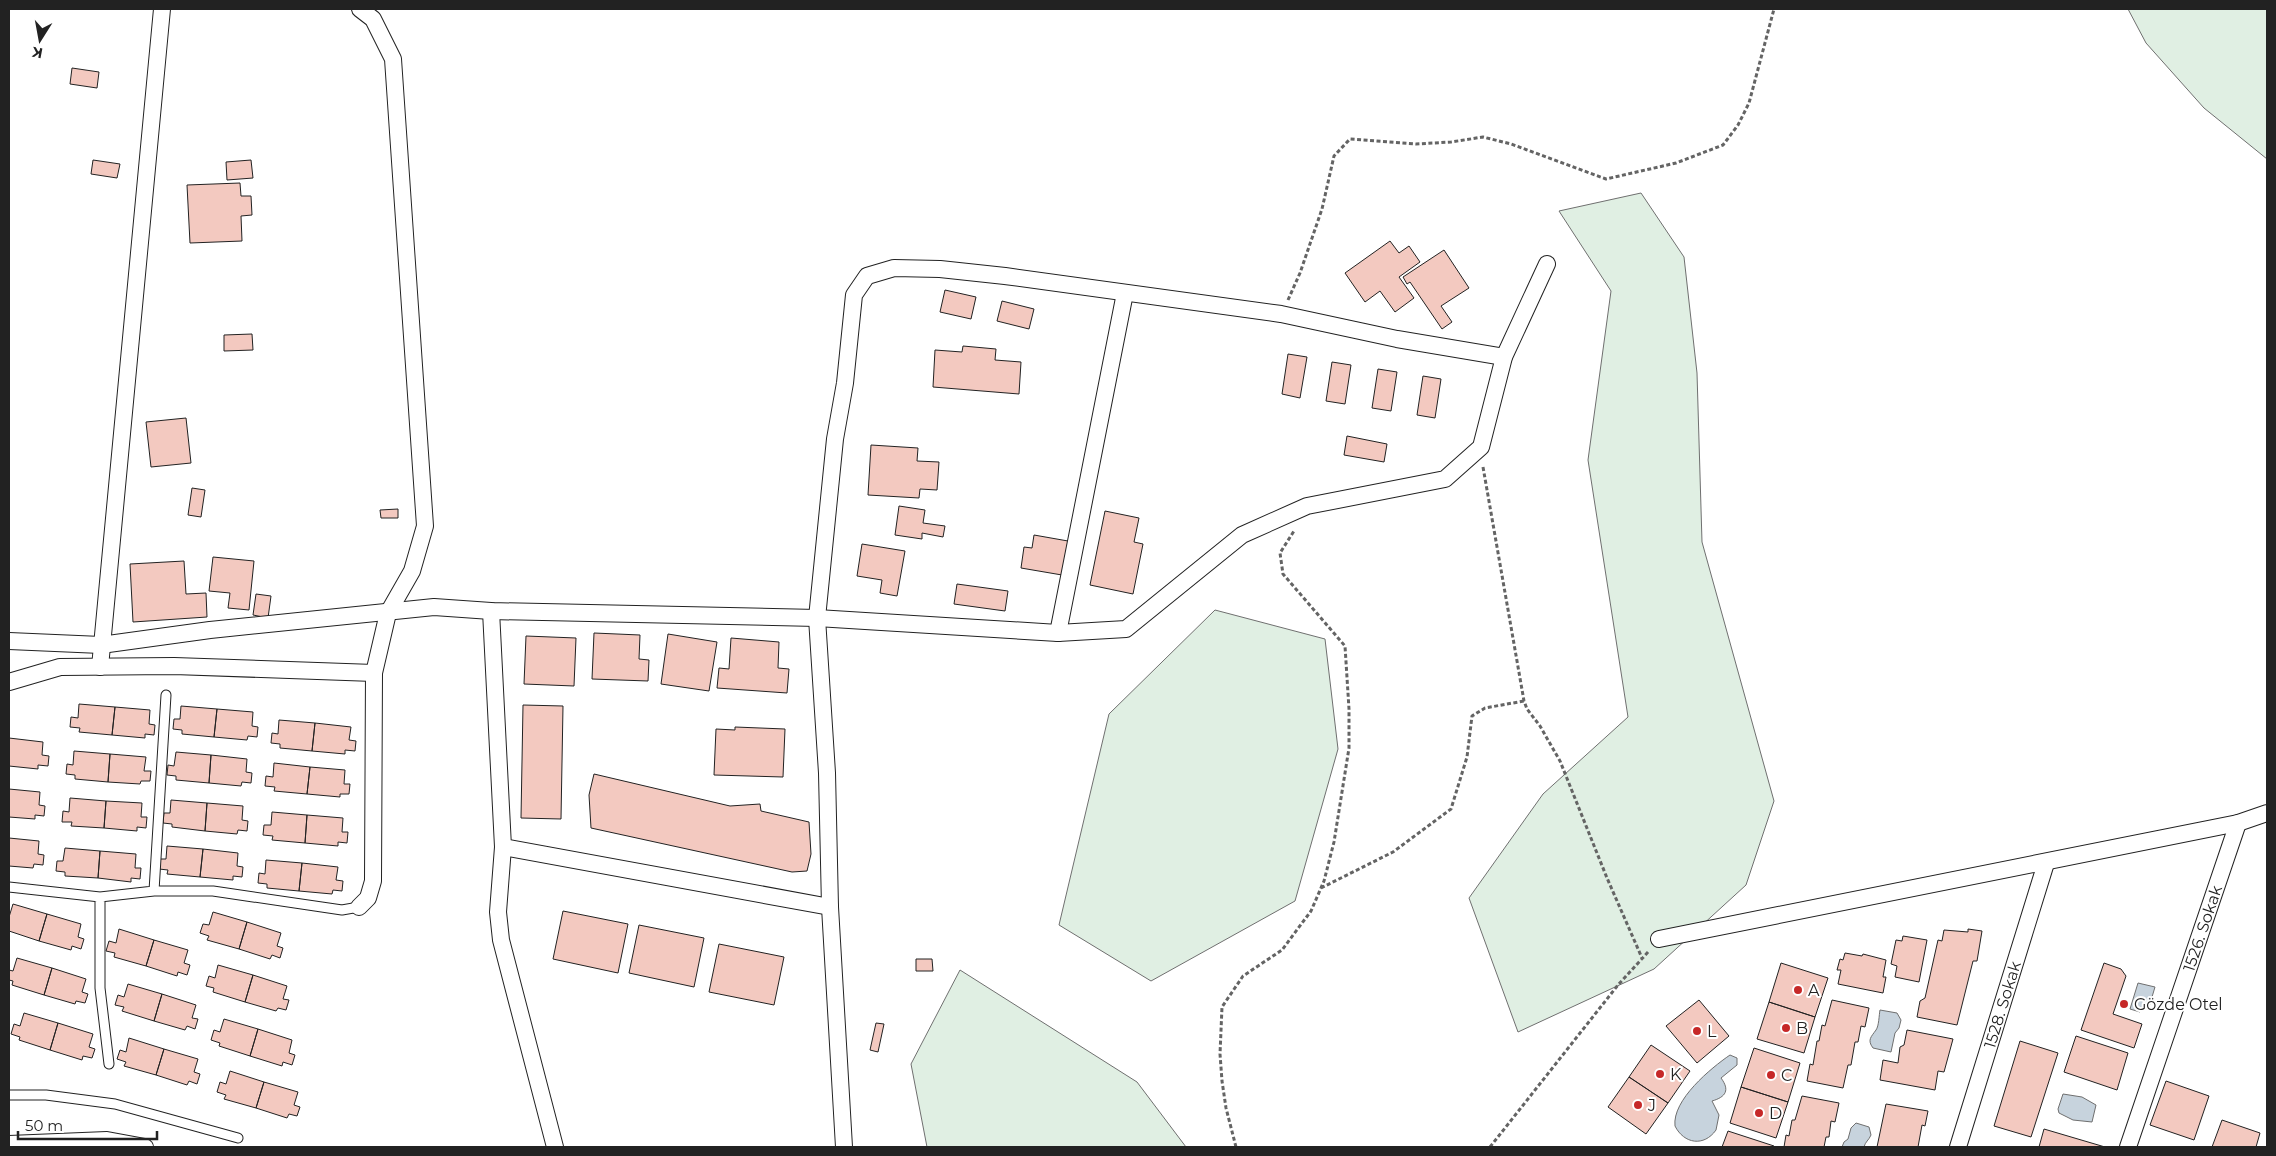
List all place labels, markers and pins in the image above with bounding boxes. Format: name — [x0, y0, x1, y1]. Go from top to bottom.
place label: A — [1808, 981, 1820, 1000]
marker: A — [1792, 984, 1804, 996]
place label: Gözde Otel — [2134, 995, 2223, 1014]
marker: Gözde Otel — [2118, 998, 2130, 1010]
place label: B — [1796, 1019, 1808, 1038]
place label: L — [1707, 1022, 1717, 1041]
marker: B — [1780, 1022, 1792, 1034]
marker: L — [1691, 1025, 1703, 1037]
place label: K — [1670, 1065, 1682, 1084]
place label: C — [1781, 1066, 1792, 1085]
marker: K — [1654, 1068, 1666, 1080]
marker: C — [1765, 1069, 1777, 1081]
place label: J — [1647, 1096, 1656, 1115]
marker: J — [1632, 1099, 1644, 1111]
place label: D — [1769, 1104, 1782, 1123]
marker: D — [1753, 1107, 1765, 1119]

